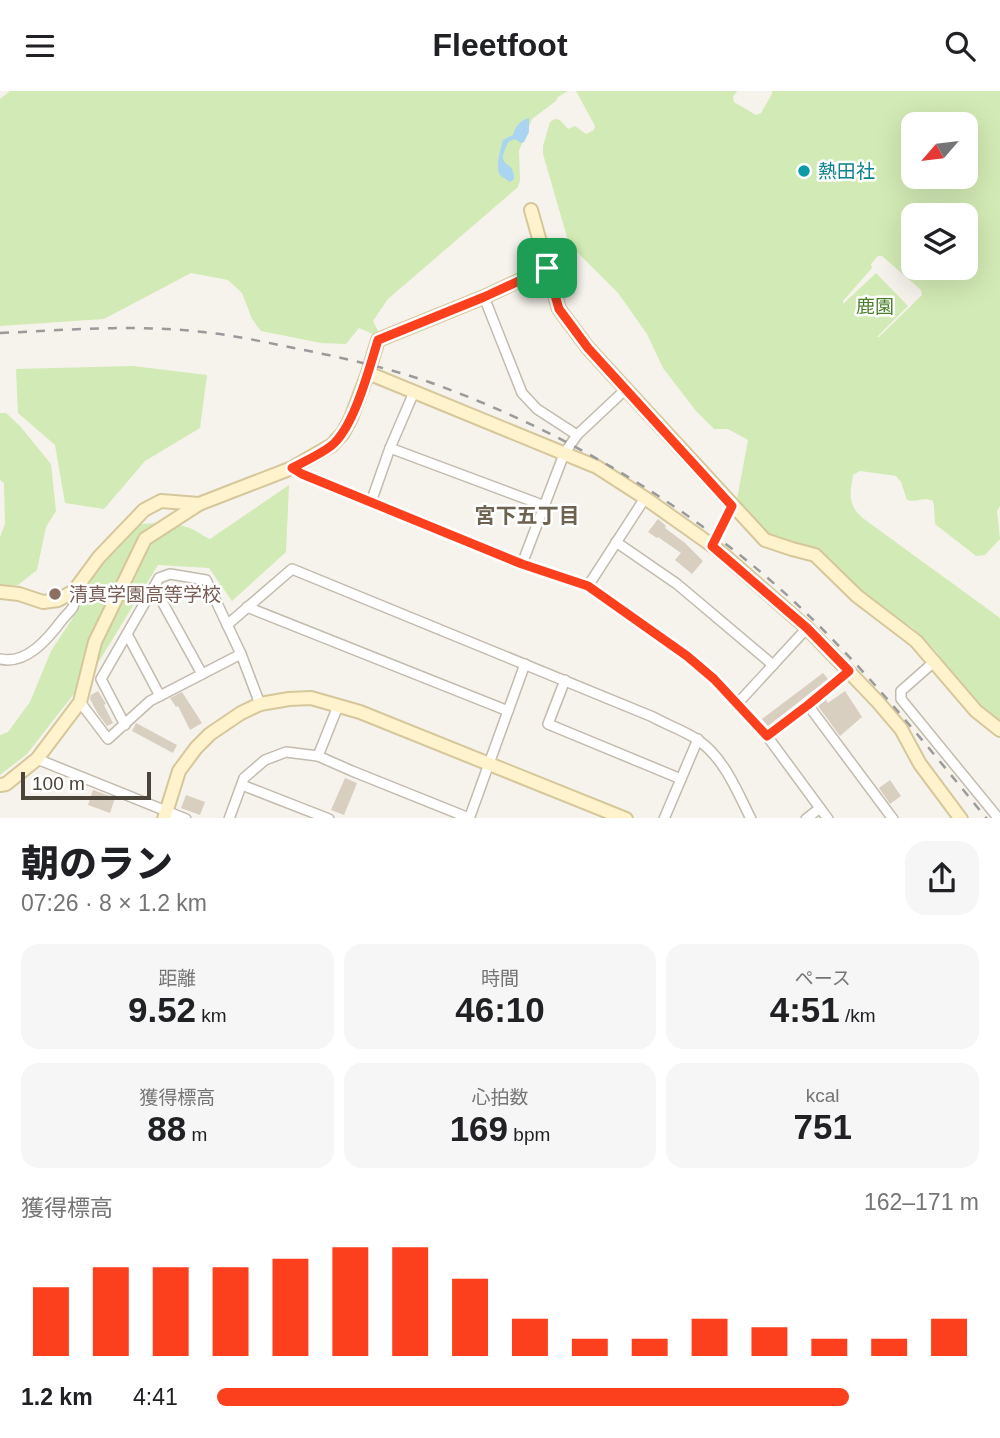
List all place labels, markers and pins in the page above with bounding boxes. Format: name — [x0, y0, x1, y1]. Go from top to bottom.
place label: 熱田社 — [818, 161, 875, 182]
marker: 熱田社 — [796, 163, 812, 179]
pin — [517, 238, 577, 298]
place label: 清真学園高等学校 — [69, 584, 221, 605]
marker: 清真学園高等学校 — [47, 586, 63, 602]

